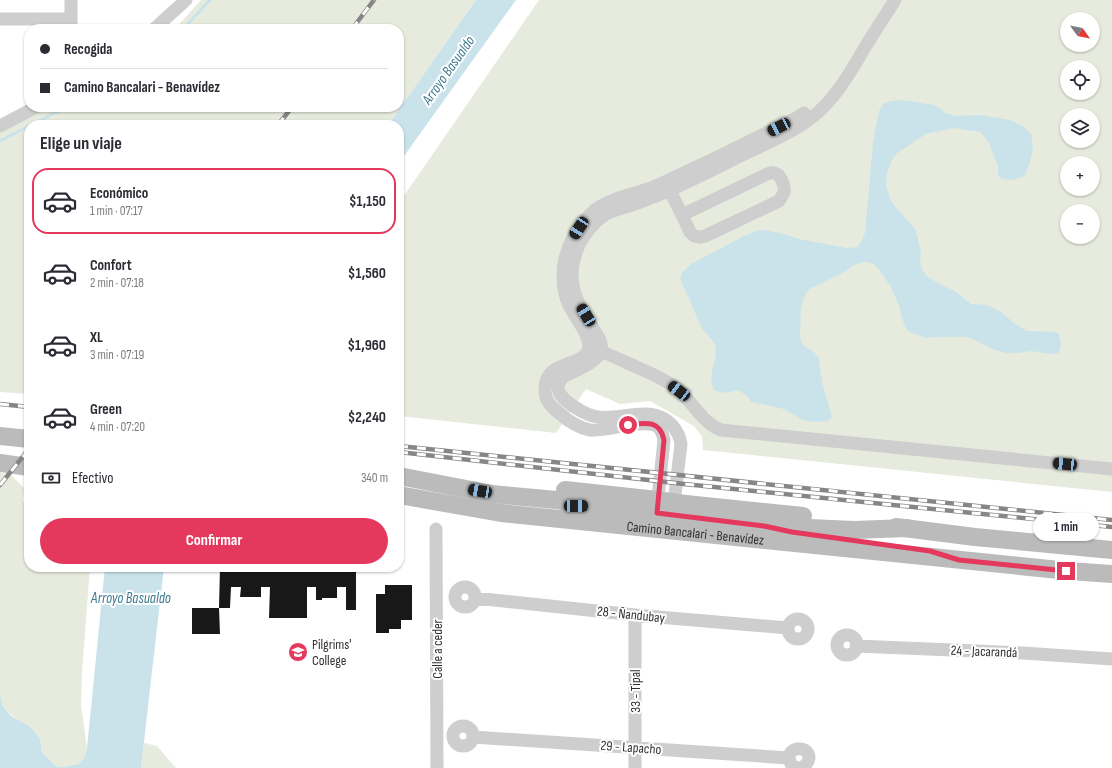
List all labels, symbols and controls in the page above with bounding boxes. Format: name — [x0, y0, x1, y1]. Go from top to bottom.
north arrow — [1060, 12, 1100, 52]
map controls — [1060, 12, 1100, 244]
water label: Arroyo Basualdo — [417, 32, 479, 109]
text: Recogida — [64, 40, 112, 59]
button: locate — [1060, 60, 1100, 100]
text: Camino Bancalari - Benavídez — [64, 78, 220, 97]
button: layers — [1060, 108, 1100, 148]
car — [766, 116, 792, 138]
text: Elige un viaje — [40, 133, 122, 154]
button: + — [1060, 156, 1100, 196]
icon: car — [42, 183, 78, 219]
text: Económico — [90, 184, 148, 203]
text: $1,150 — [349, 192, 386, 211]
text: 1 min · 07:17 — [90, 203, 143, 219]
button: − — [1060, 204, 1100, 244]
car — [567, 215, 591, 241]
icon: car — [42, 255, 78, 291]
text: Confort — [90, 256, 132, 275]
text: $1,560 — [348, 264, 386, 283]
text: 2 min · 07:18 — [90, 275, 144, 291]
car — [575, 302, 597, 328]
icon: car — [42, 327, 78, 363]
text: XL — [90, 328, 103, 347]
text: $1,960 — [347, 336, 386, 355]
text: 3 min · 07:19 — [90, 347, 144, 363]
car — [666, 379, 692, 403]
icon: car — [42, 399, 78, 435]
text: Green — [90, 400, 122, 419]
text: $2,240 — [348, 408, 386, 427]
route start — [619, 416, 637, 434]
text: 4 min · 07:20 — [90, 419, 145, 435]
car — [1053, 457, 1077, 471]
icon: cash — [40, 467, 62, 489]
text: Efectivo — [72, 469, 113, 488]
text: 340 m — [361, 470, 388, 486]
car — [467, 483, 493, 499]
car — [564, 500, 588, 512]
callout: 1 min — [1033, 513, 1099, 541]
button: Confirmar — [40, 518, 388, 564]
street label: Camino Bancalari - Benavídez — [626, 518, 765, 549]
text: 1 min — [1054, 519, 1078, 535]
route end — [1057, 562, 1075, 580]
water label: Arroyo Basualdo — [90, 589, 171, 608]
street label: 28 - Ñandubay — [596, 602, 666, 627]
street label: Calle a ceder — [429, 619, 446, 679]
place label: Pilgrims' College — [312, 636, 352, 669]
school or university icon: Pilgrims' College — [287, 641, 309, 663]
street label: 24 - Jacarandá — [950, 642, 1018, 661]
street label: 33 - Tipal — [627, 669, 644, 713]
street label: 29 - Lapacho — [600, 737, 662, 758]

